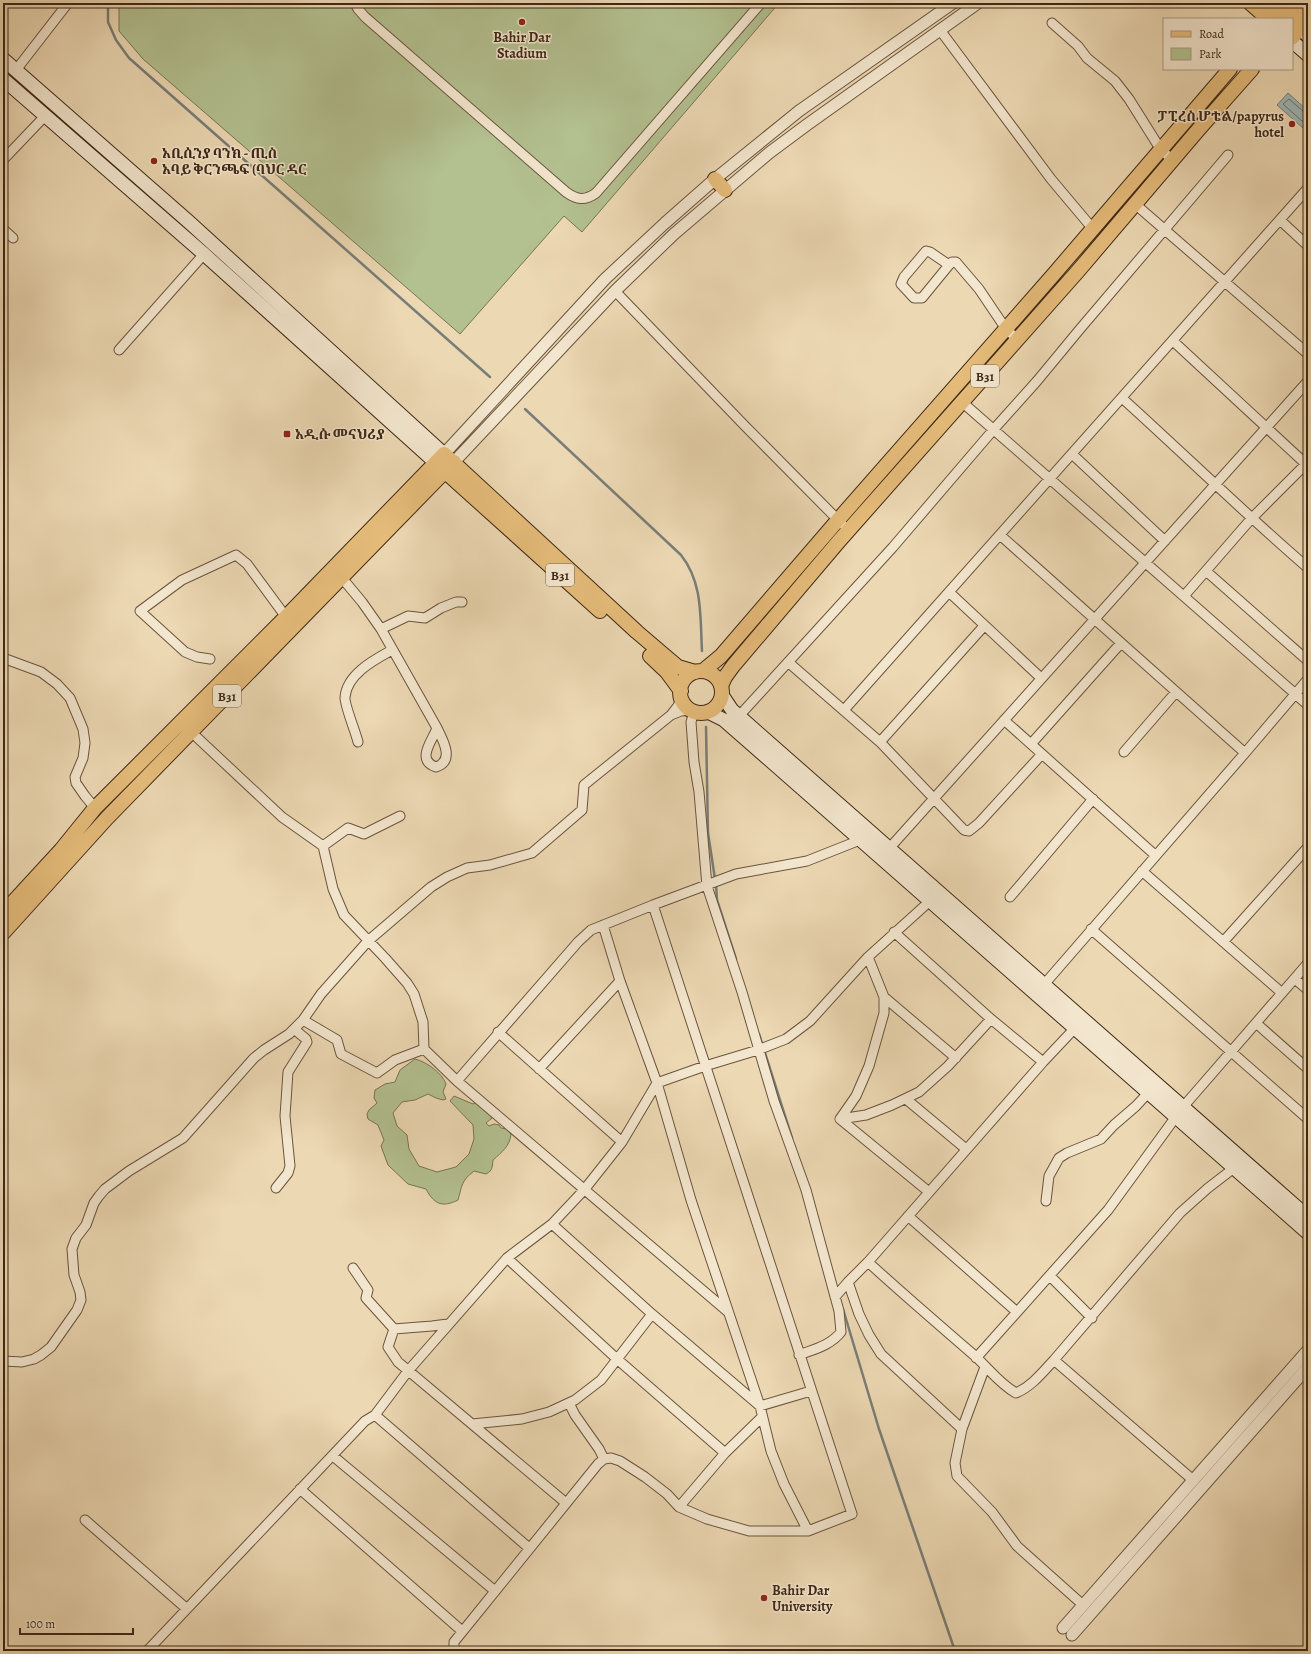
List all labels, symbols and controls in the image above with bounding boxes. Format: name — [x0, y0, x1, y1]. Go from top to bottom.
marker: Bahir Dar Stadium — [517, 17, 527, 27]
legend — [1163, 18, 1293, 70]
text: Road — [1199, 26, 1225, 42]
place label: Bahir Dar Stadium — [493, 28, 551, 63]
text: Park — [1199, 46, 1222, 62]
place label: ፓፒረስ ሆቴል/papyrus hotel — [1157, 107, 1284, 142]
marker: ፓፒረስ ሆቴል/papyrus hotel — [1287, 119, 1297, 129]
place label: አቢሲንያ ባንክ - ጢስ አባይ ቅርንጫፍ (ባህር ዳር — [162, 144, 307, 179]
marker: አቢሲንያ ባንክ - ጢስ አባይ ቅርንጫፍ (ባህር ዳር — [149, 156, 159, 166]
road number: B31 — [971, 365, 999, 387]
place label: አዲሱ መናህሪያ — [295, 425, 385, 444]
marker: አዲሱ መናህሪያ — [282, 429, 292, 439]
road number: B31 — [546, 564, 574, 586]
road number: B31 — [213, 685, 241, 707]
place label: Bahir Dar University — [772, 1581, 833, 1616]
marker: Bahir Dar University — [759, 1593, 769, 1603]
scale bar — [20, 1610, 133, 1636]
text: 100 m — [26, 1616, 55, 1632]

